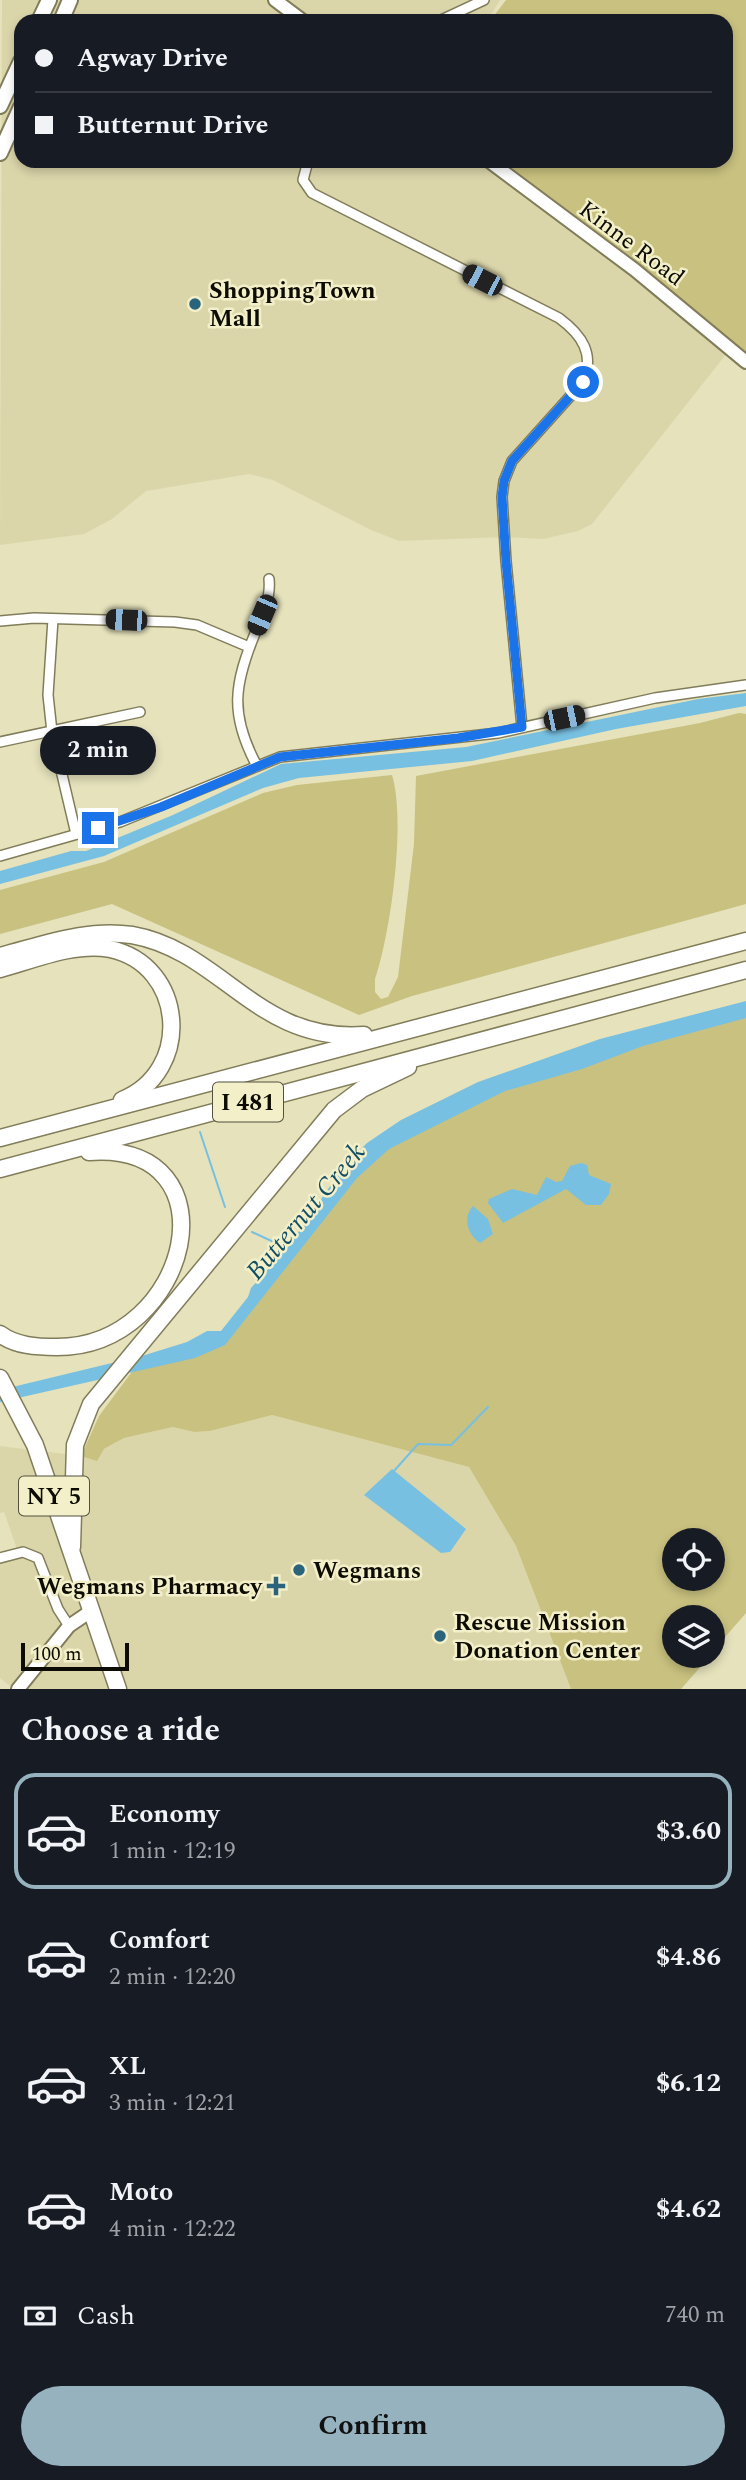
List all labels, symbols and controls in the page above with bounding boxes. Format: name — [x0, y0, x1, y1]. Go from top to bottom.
text: Agway Drive — [77, 38, 228, 78]
text: Butternut Drive — [77, 105, 269, 145]
street label: Kinne Road — [571, 192, 692, 296]
car — [459, 261, 506, 299]
place label: ShoppingTown Mall — [209, 273, 376, 337]
marker: ShoppingTown Mall — [187, 296, 203, 312]
route start — [567, 366, 599, 398]
car — [245, 592, 280, 638]
car — [105, 609, 148, 631]
car — [542, 703, 587, 733]
callout: 2 min — [40, 726, 156, 776]
text: 2 min — [67, 733, 129, 768]
route end — [82, 812, 114, 844]
road number: I 481 — [213, 1082, 283, 1121]
water label: Butternut Creek — [236, 1134, 375, 1289]
road number: NY 5 — [19, 1476, 89, 1516]
map controls — [662, 1528, 725, 1668]
button: locate — [662, 1528, 725, 1591]
place label: Wegmans — [313, 1553, 421, 1589]
marker: Wegmans — [291, 1562, 307, 1578]
place label: Wegmans Pharmacy — [37, 1569, 264, 1605]
marker: Wegmans Pharmacy — [268, 1578, 284, 1594]
place label: Rescue Mission Donation Center — [454, 1605, 641, 1669]
button: layers — [662, 1605, 725, 1668]
marker: Rescue Mission Donation Center — [432, 1628, 448, 1644]
scale bar — [21, 1640, 130, 1672]
text: 100 m — [32, 1640, 82, 1669]
text: Choose a ride — [21, 1706, 220, 1755]
text: Economy — [109, 1794, 219, 1834]
icon: car — [25, 1800, 88, 1863]
text: $3.60 — [656, 1811, 721, 1851]
text: 1 min · 12:19 — [109, 1834, 236, 1869]
text: Comfort — [109, 1920, 210, 1960]
icon: car — [25, 1926, 88, 1989]
text: $4.86 — [656, 1937, 721, 1977]
text: 2 min · 12:20 — [109, 1960, 236, 1995]
text: XL — [109, 2046, 146, 2086]
icon: car — [25, 2052, 88, 2115]
text: $6.12 — [656, 2063, 721, 2103]
text: 3 min · 12:21 — [109, 2086, 236, 2121]
text: Moto — [109, 2172, 173, 2212]
icon: car — [25, 2178, 88, 2241]
text: $4.62 — [656, 2189, 721, 2229]
text: 4 min · 12:22 — [109, 2212, 236, 2247]
text: Cash — [77, 2296, 135, 2336]
icon: cash — [21, 2297, 59, 2335]
text: 740 m — [665, 2298, 725, 2333]
button: Confirm — [21, 2386, 725, 2466]

